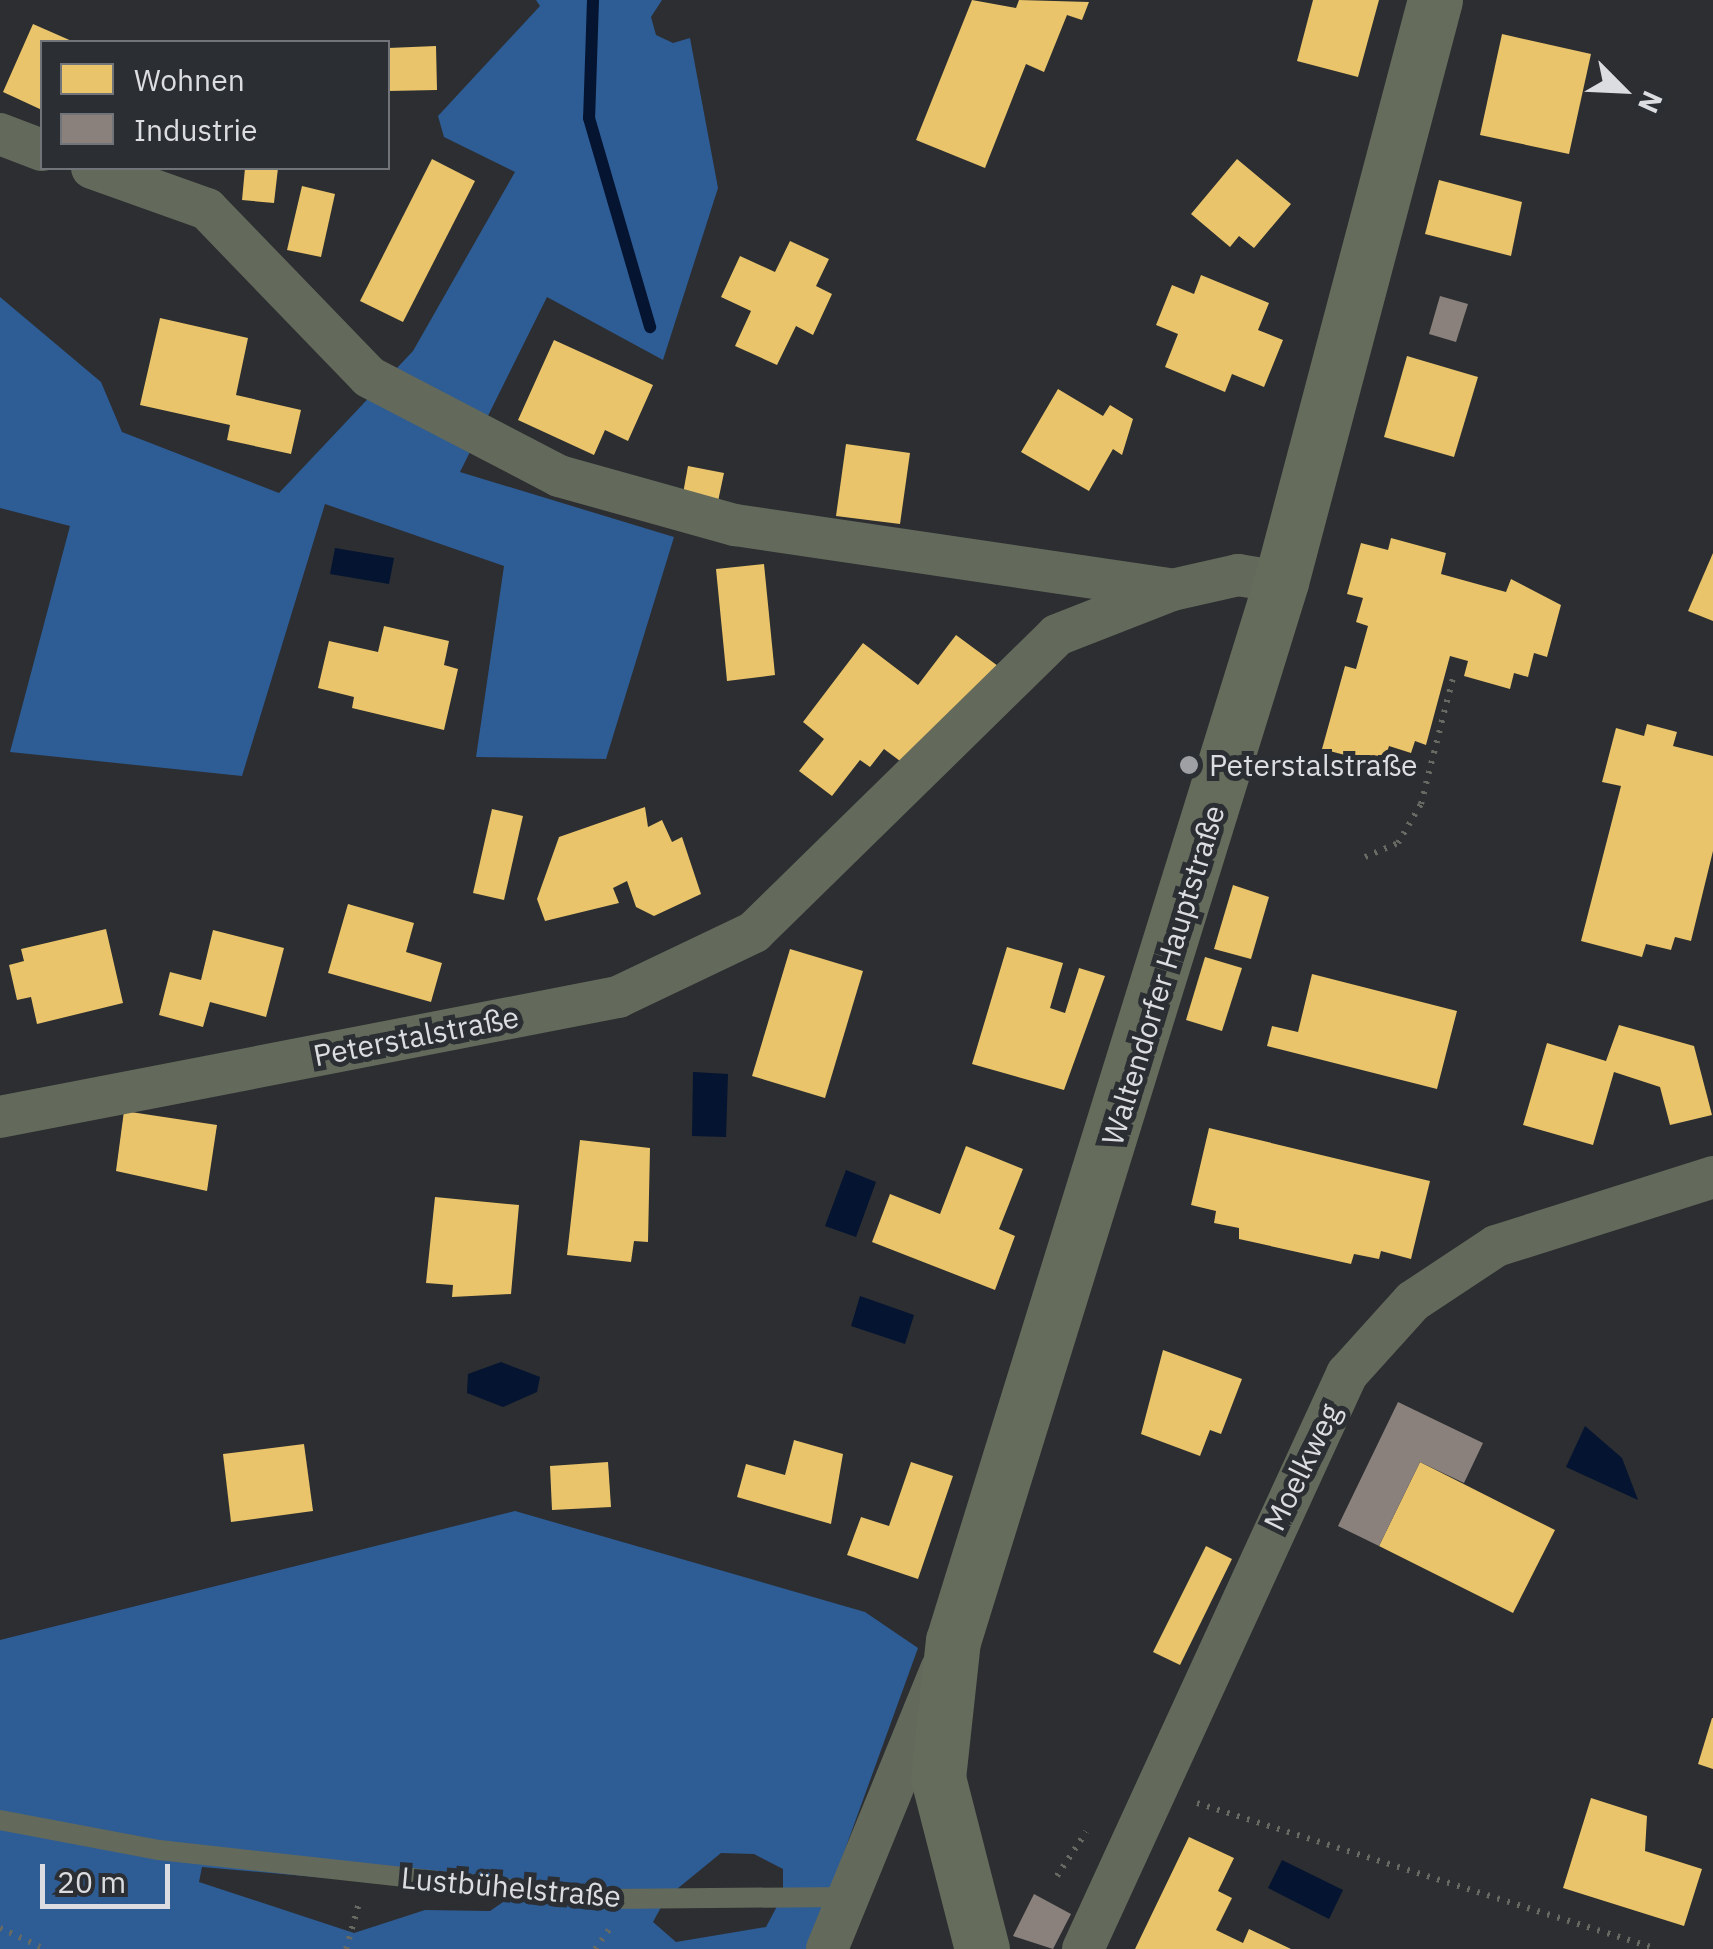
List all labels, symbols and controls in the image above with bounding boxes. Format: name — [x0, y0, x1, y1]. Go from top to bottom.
legend — [40, 40, 390, 170]
north arrow — [1573, 40, 1673, 140]
text: Wohnen — [134, 60, 245, 99]
text: N — [1630, 86, 1672, 119]
text: Industrie — [134, 110, 257, 149]
place label: Peterstalstraße — [1209, 747, 1418, 783]
marker: Peterstalstraße — [1178, 754, 1200, 776]
street label: Waltendorfer Hauptstraße — [1094, 801, 1232, 1149]
street label: Peterstalstraße — [310, 998, 522, 1074]
street label: Moelkweg — [1256, 1398, 1348, 1536]
scale bar — [45, 1844, 175, 1906]
street label: Lustbühelstraße — [400, 1859, 622, 1915]
text: 20 m — [57, 1862, 126, 1901]

